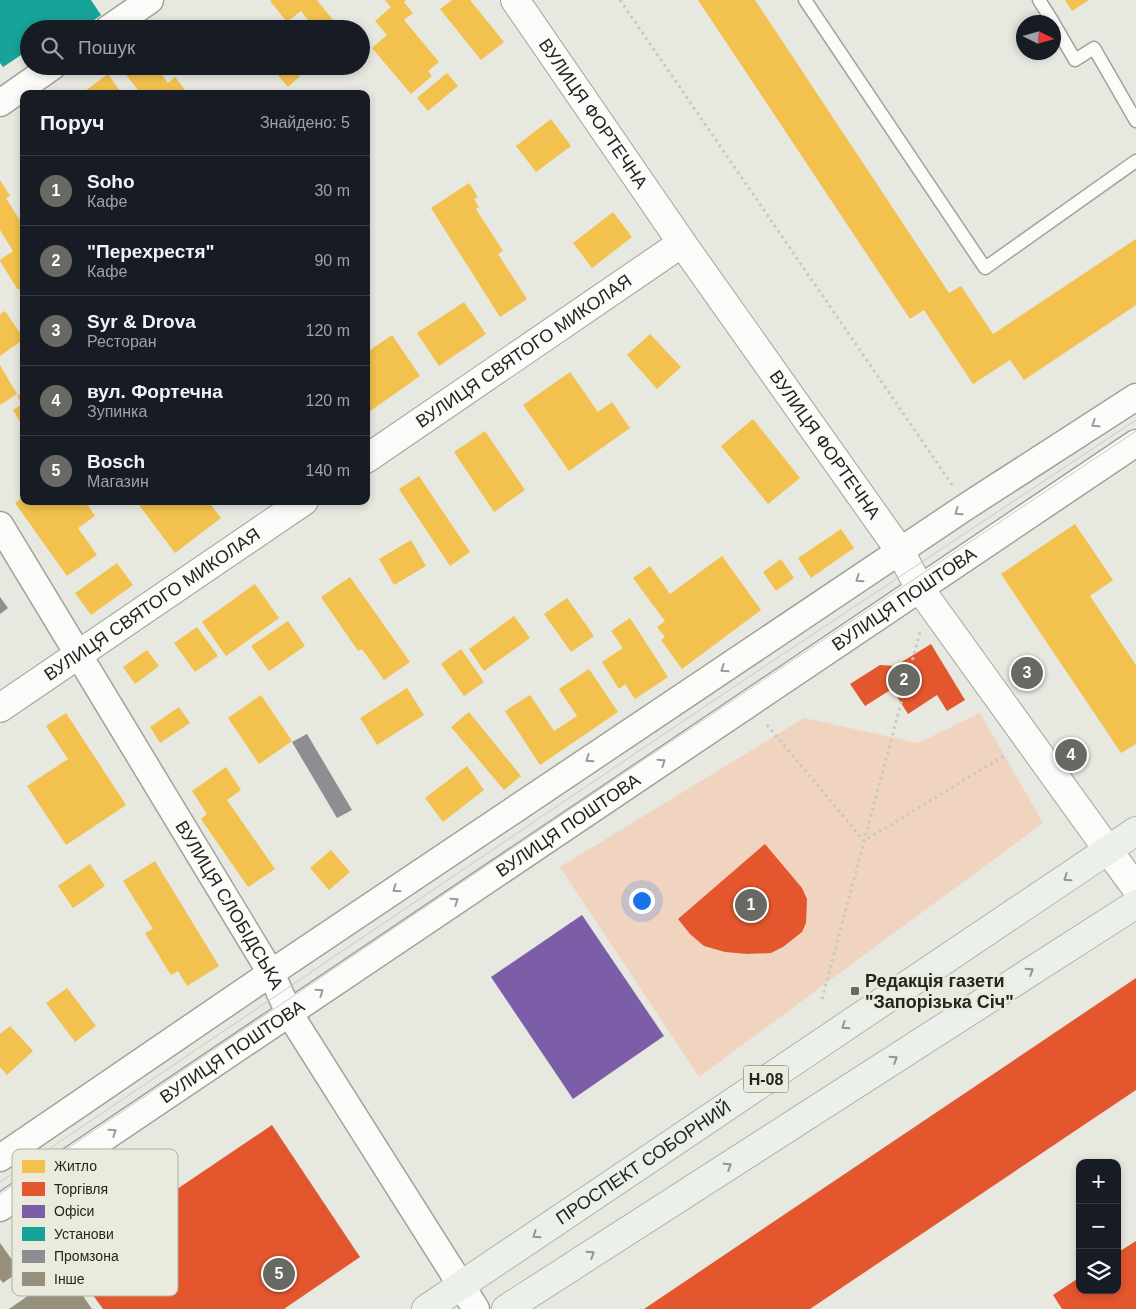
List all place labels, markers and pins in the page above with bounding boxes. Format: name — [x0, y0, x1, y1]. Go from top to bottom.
pin: 3 — [1011, 654, 1043, 692]
pin: 2 — [888, 661, 920, 699]
pin: 4 — [1055, 736, 1087, 774]
pin: 1 — [735, 886, 767, 924]
place label: Редакція газети "Запорізька Січ" — [865, 971, 1014, 1012]
marker: Редакція газети "Запорізька Січ" — [849, 985, 861, 997]
pin: 5 — [263, 1255, 295, 1293]

